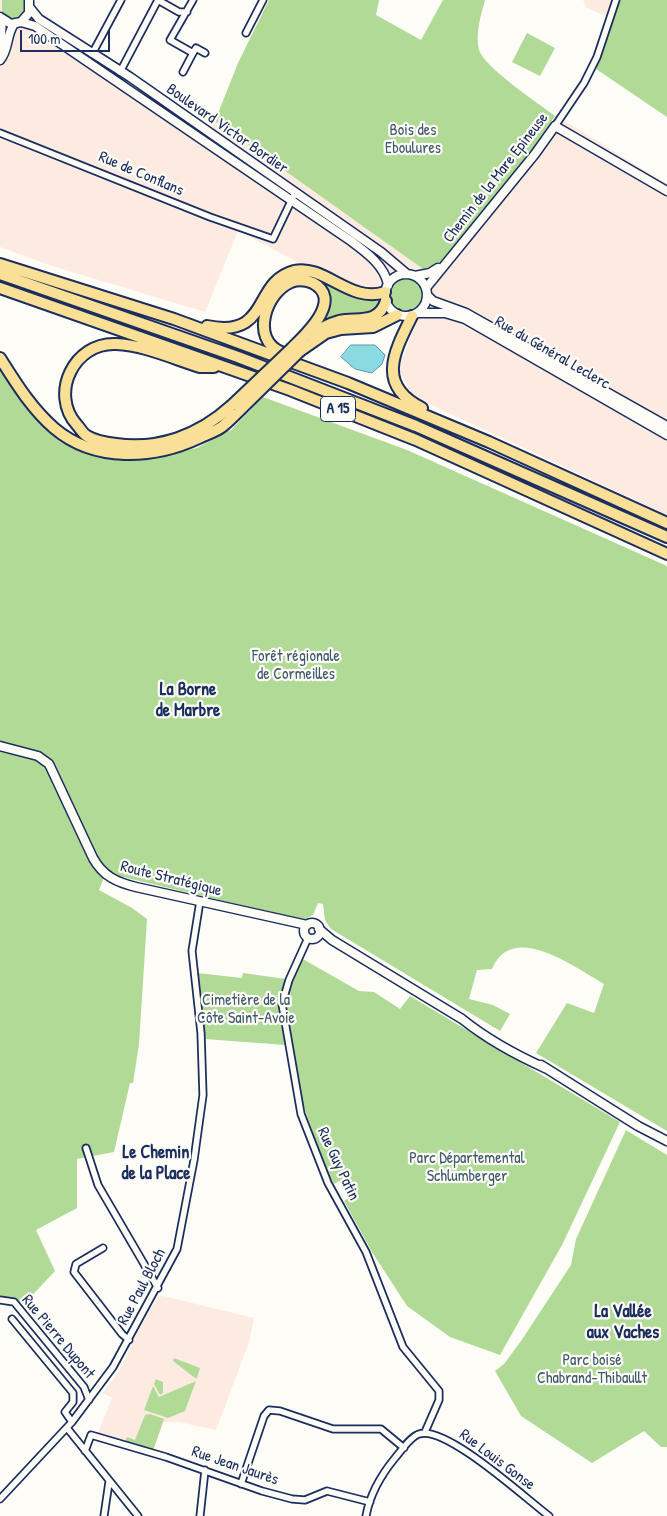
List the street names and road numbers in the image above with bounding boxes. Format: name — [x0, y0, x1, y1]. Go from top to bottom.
street label: Boulevard Victor Bordier — [163, 80, 291, 178]
street label: Chemin de la Mare Epineuse — [439, 109, 553, 247]
street label: Rue de Conflans — [96, 148, 186, 200]
street label: Rue du Général Leclerc — [491, 312, 613, 394]
road number: A 15 — [320, 396, 356, 422]
street label: Route Stratégique — [118, 857, 224, 901]
street label: Rue Guy Patin — [313, 1124, 363, 1204]
street label: Rue Paul Bloch — [114, 1246, 170, 1328]
street label: Rue Pierre Dupont — [17, 1291, 99, 1383]
street label: Rue Louis Gonse — [455, 1425, 539, 1495]
street label: Rue Jean Jaurès — [189, 1442, 281, 1490]

